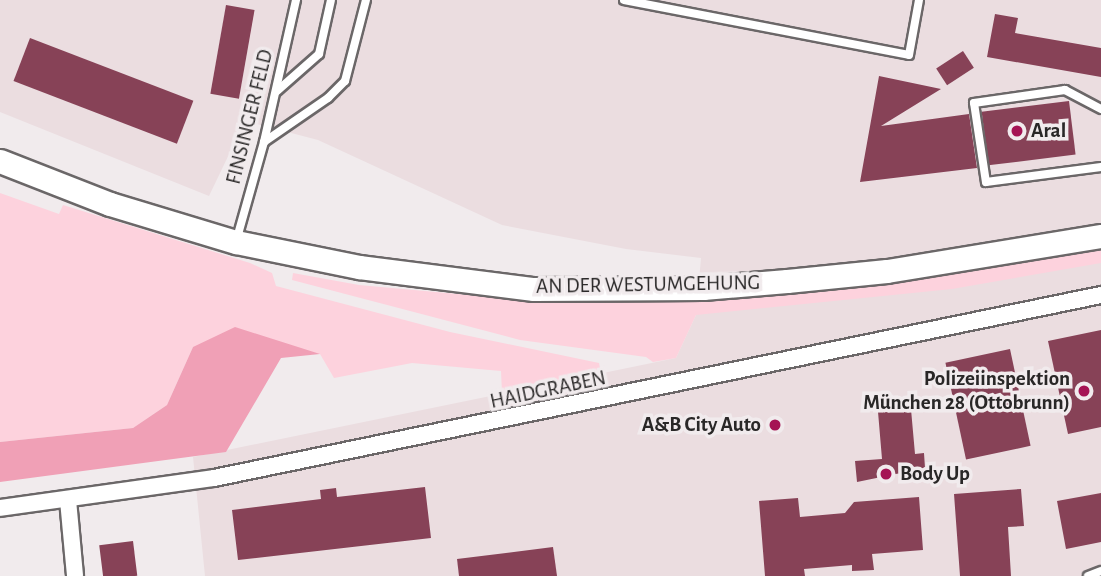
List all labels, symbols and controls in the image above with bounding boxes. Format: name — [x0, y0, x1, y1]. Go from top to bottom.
street label: FINSINGER FELD — [221, 47, 279, 187]
place label: Aral — [1031, 118, 1066, 144]
marker: Aral — [1009, 123, 1025, 139]
street label: AN DER WESTUMGEHUNG — [536, 270, 760, 300]
street label: HAIDGRABEN — [488, 365, 608, 415]
place label: Polizeiinspektion München 28 (Ottobrunn) — [863, 366, 1070, 416]
marker: Polizeiinspektion München 28 (Ottobrunn) — [1076, 383, 1092, 399]
place label: A&B City Auto — [642, 412, 761, 438]
marker: A&B City Auto — [767, 417, 783, 433]
place label: Body Up — [900, 461, 970, 487]
marker: Body Up — [878, 466, 894, 482]

